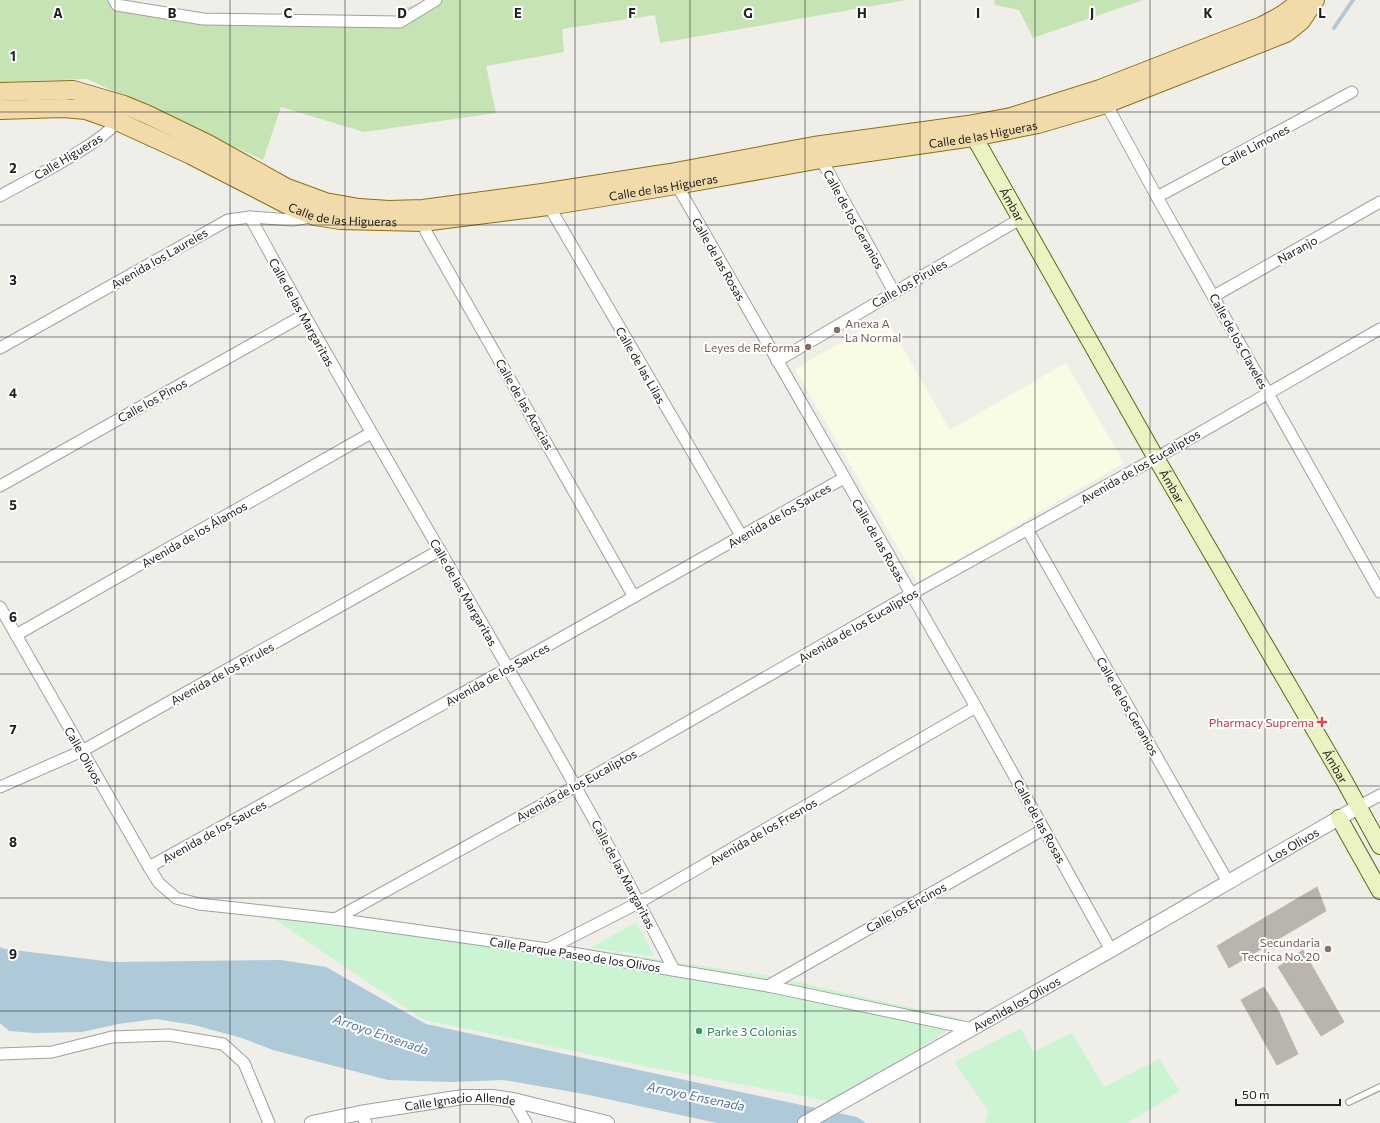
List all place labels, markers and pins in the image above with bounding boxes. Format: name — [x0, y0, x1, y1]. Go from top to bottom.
place label: Anexa A La Normal — [845, 316, 901, 344]
marker: Anexa A La Normal — [832, 325, 842, 335]
place label: Leyes de Reforma — [704, 340, 800, 354]
marker: Leyes de Reforma — [803, 342, 813, 352]
place label: Pharmacy Suprema — [1209, 715, 1314, 729]
marker: Pharmacy Suprema — [1317, 717, 1327, 727]
place label: Secundaria Tecnica No. 20 — [1241, 935, 1320, 963]
marker: Secundaria Tecnica No. 20 — [1323, 944, 1333, 954]
place label: Parke 3 Colonias — [707, 1024, 797, 1038]
marker: Parke 3 Colonias — [694, 1026, 704, 1036]

